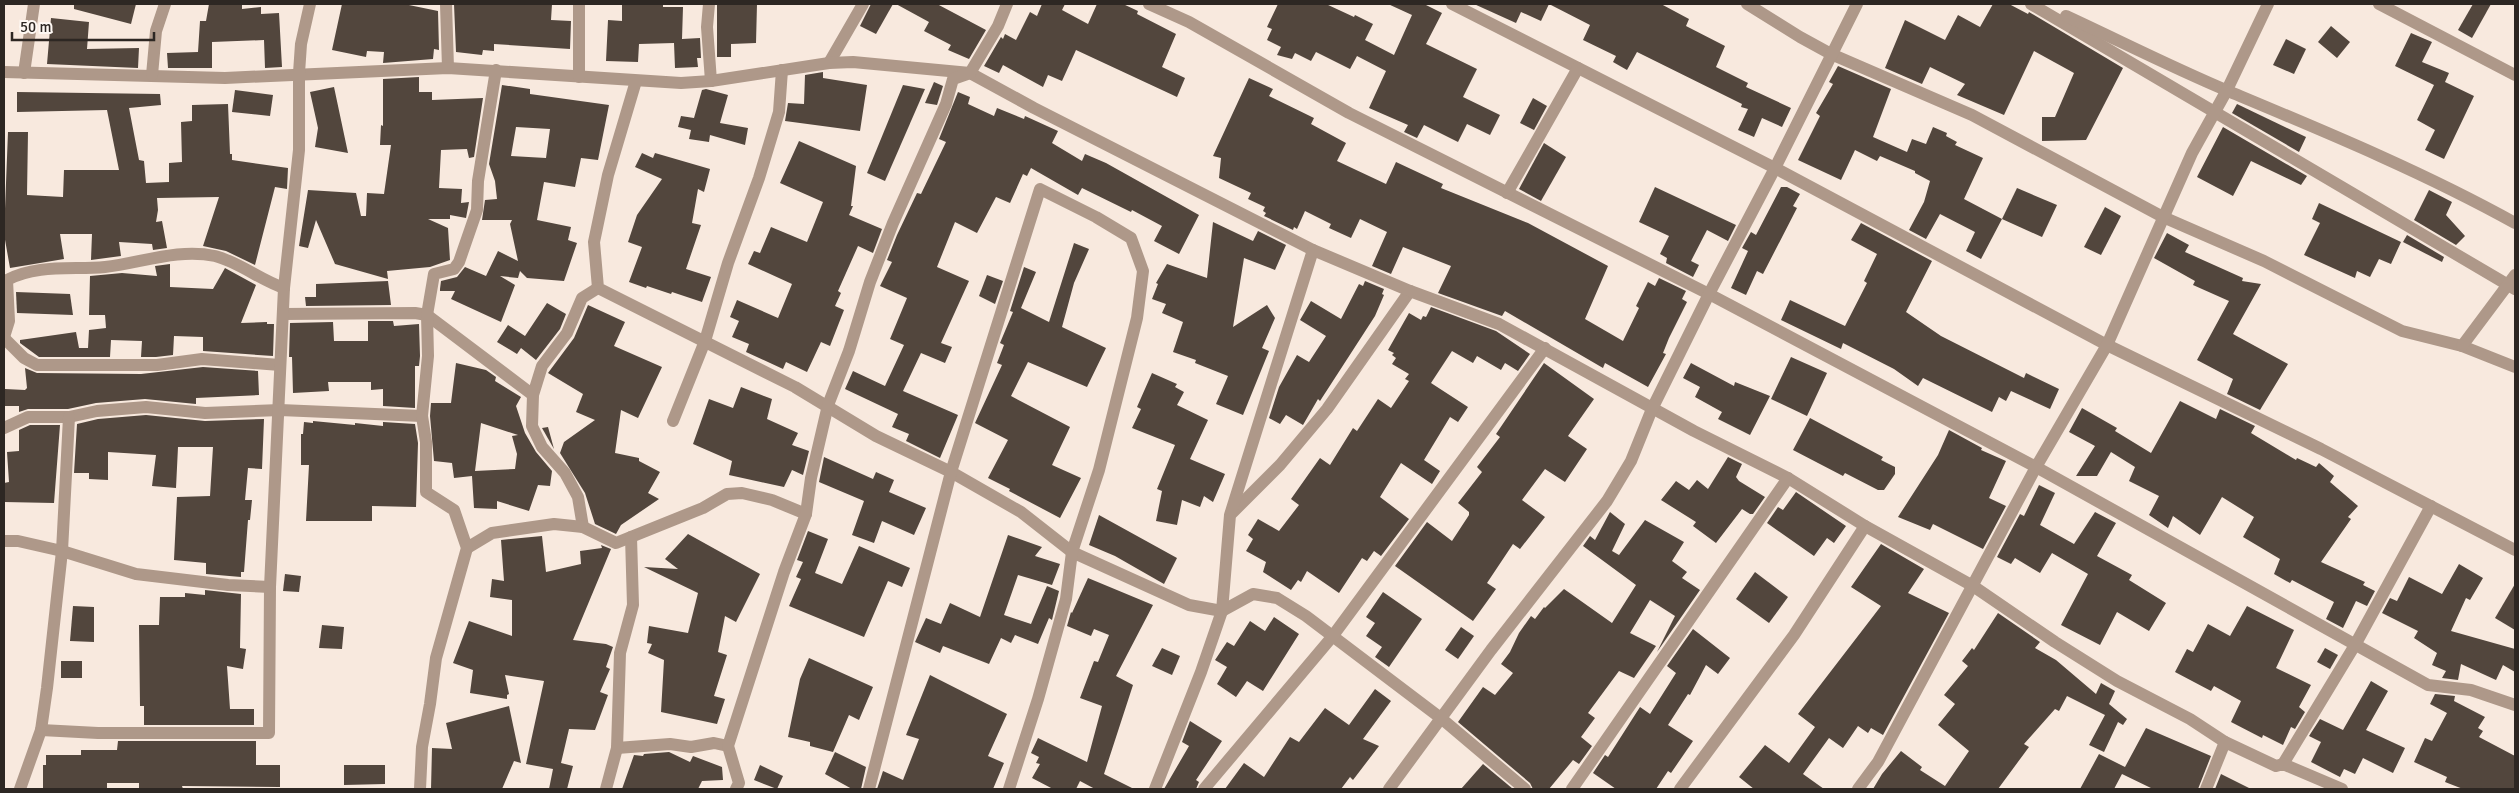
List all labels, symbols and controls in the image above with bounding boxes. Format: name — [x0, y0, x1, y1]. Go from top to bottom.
scale bar — [12, 10, 155, 42]
text: 50 m — [20, 18, 51, 36]

